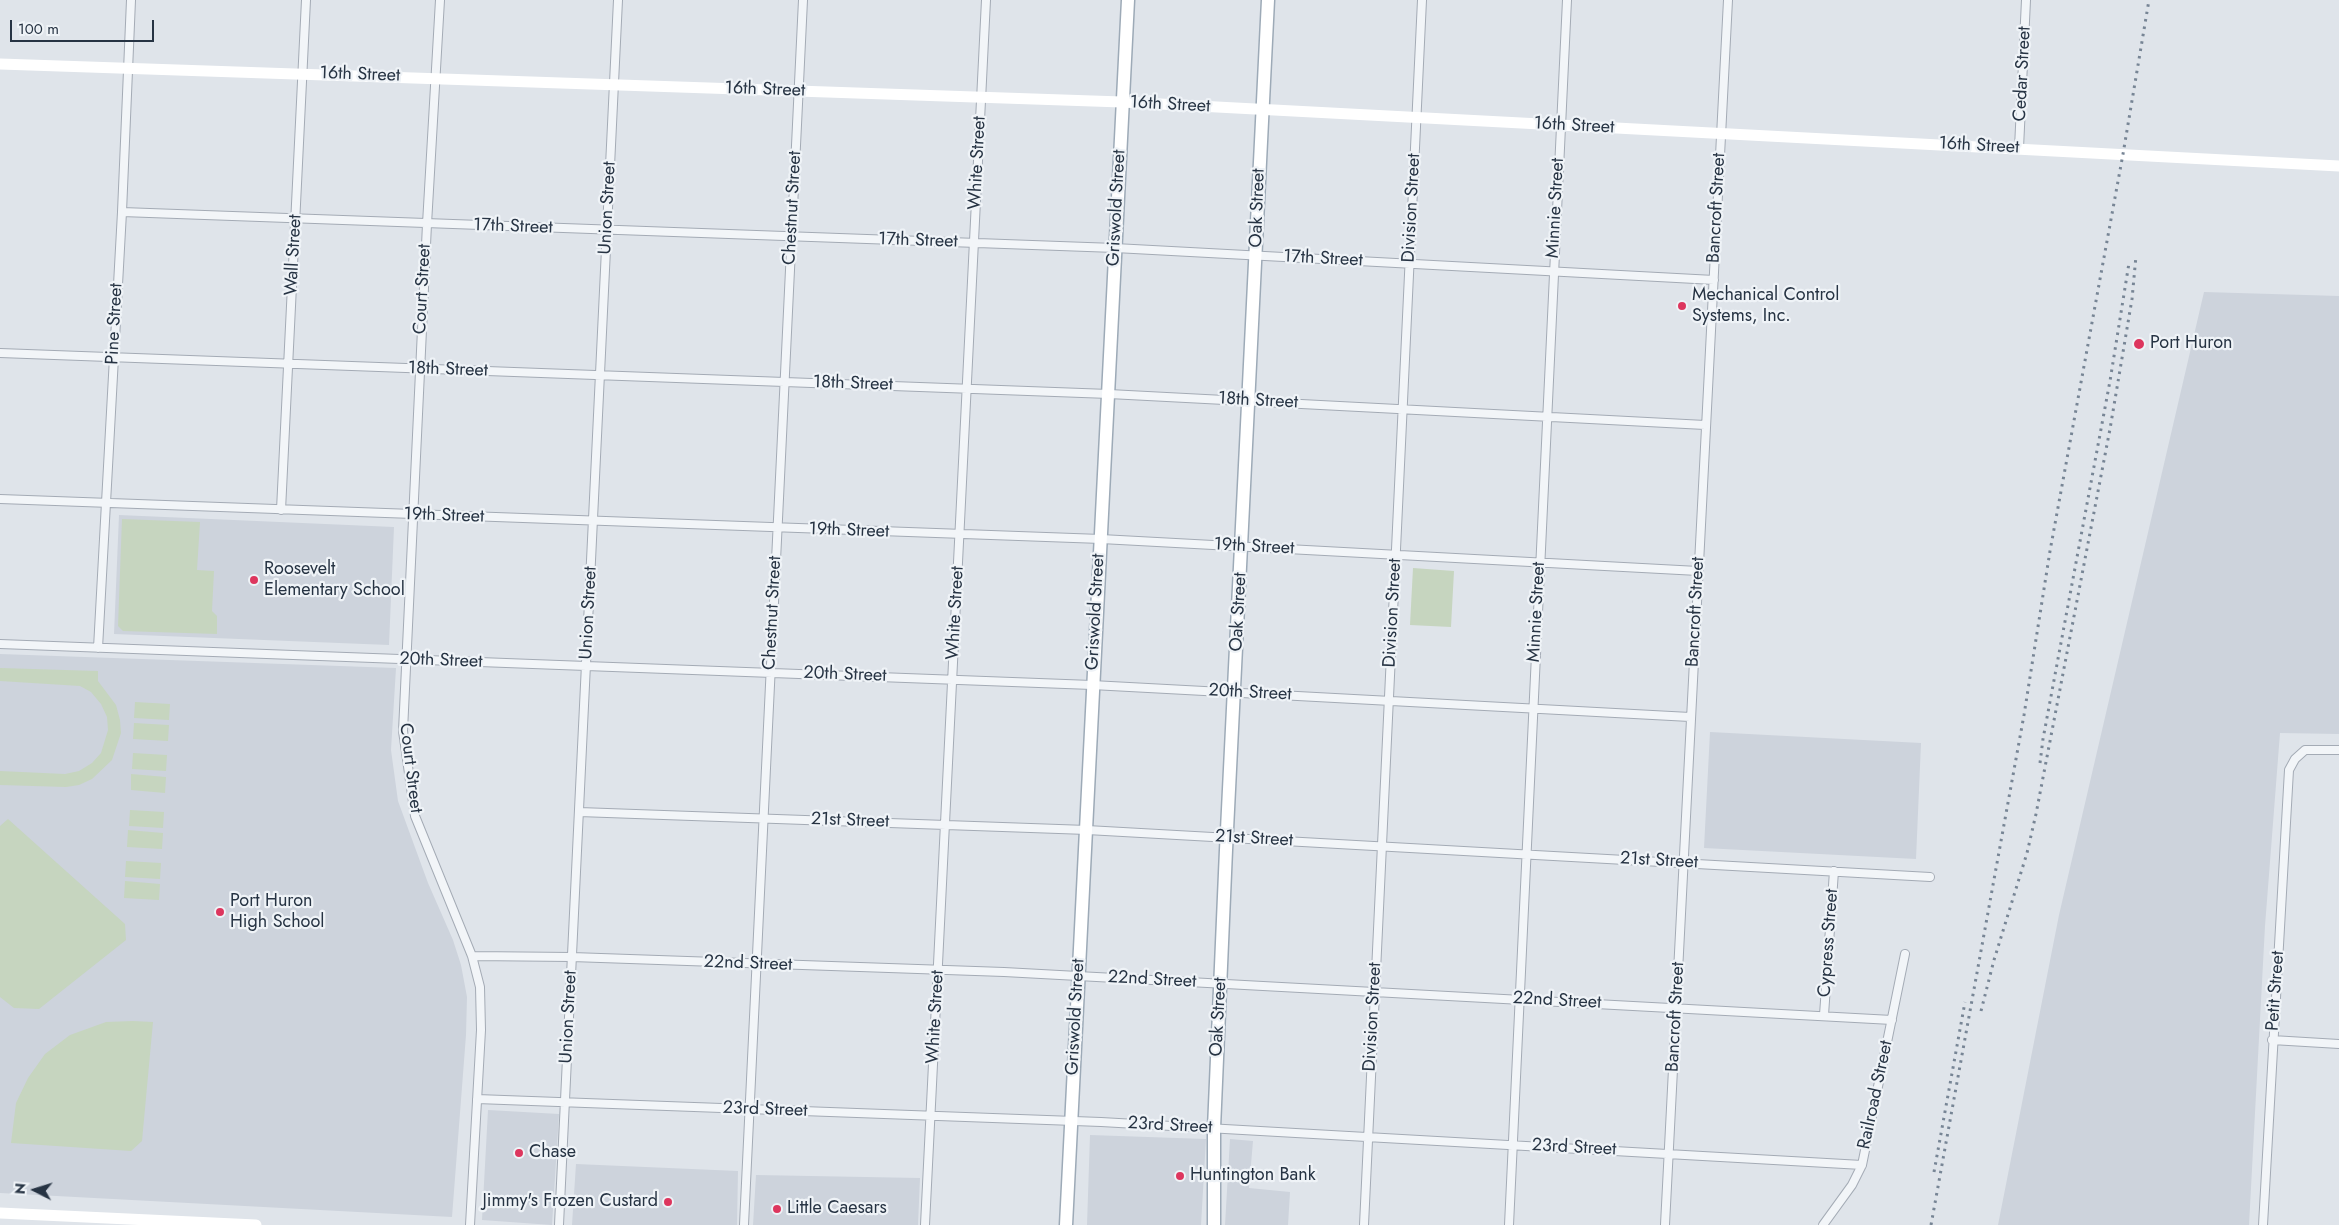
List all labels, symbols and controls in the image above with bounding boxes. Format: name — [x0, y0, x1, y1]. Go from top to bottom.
scale bar — [12, 10, 156, 42]
text: 100 m — [18, 18, 59, 40]
street label: Cedar Street — [2010, 26, 2036, 122]
street label: 16th Street — [319, 63, 401, 87]
street label: 16th Street — [724, 78, 806, 102]
street label: 16th Street — [1129, 92, 1211, 118]
street label: 16th Street — [1533, 113, 1615, 139]
street label: White Street — [965, 116, 991, 210]
street label: 16th Street — [1938, 133, 2020, 159]
street label: Griswold Street — [1103, 149, 1131, 267]
street label: Chestnut Street — [779, 150, 807, 266]
street label: Bancroft Street — [1703, 152, 1731, 264]
street label: Division Street — [1398, 153, 1426, 263]
street label: Minnie Street — [1543, 157, 1569, 259]
street label: Union Street — [595, 161, 621, 255]
street label: Oak Street — [1246, 168, 1270, 248]
street label: Wall Street — [281, 214, 307, 296]
street label: 17th Street — [473, 215, 553, 239]
street label: 17th Street — [878, 229, 958, 253]
street label: Court Street — [410, 243, 436, 335]
street label: 17th Street — [1283, 246, 1363, 272]
street label: Pine Street — [102, 283, 128, 365]
place label: Mechanical Control Systems, Inc. — [1692, 285, 1839, 328]
marker: Mechanical Control Systems, Inc. — [1676, 300, 1688, 312]
place label: Port Huron — [2150, 333, 2233, 355]
marker: Port Huron — [2132, 337, 2146, 351]
street label: 18th Street — [408, 358, 488, 382]
street label: 18th Street — [813, 372, 893, 396]
street label: 18th Street — [1217, 388, 1299, 414]
street label: 19th Street — [403, 504, 485, 528]
street label: 19th Street — [808, 519, 890, 543]
street label: 19th Street — [1213, 534, 1295, 560]
street label: Griswold Street — [1082, 553, 1110, 671]
street label: Chestnut Street — [759, 555, 787, 671]
street label: Bancroft Street — [1682, 556, 1710, 668]
street label: Division Street — [1379, 558, 1407, 668]
place label: Roosevelt Elementary School — [264, 559, 405, 602]
street label: Minnie Street — [1524, 561, 1550, 663]
street label: Union Street — [576, 566, 602, 660]
street label: White Street — [943, 566, 969, 660]
street label: Oak Street — [1226, 572, 1252, 652]
marker: Roosevelt Elementary School — [248, 574, 260, 586]
street label: 20th Street — [399, 649, 483, 673]
street label: 20th Street — [803, 663, 887, 687]
street label: 20th Street — [1208, 680, 1292, 706]
street label: Court Street — [394, 722, 426, 814]
street label: 21st Street — [811, 809, 889, 833]
street label: 21st Street — [1214, 826, 1294, 852]
street label: 21st Street — [1619, 848, 1699, 874]
street label: Cypress Street — [1814, 888, 1844, 998]
place label: Port Huron High School — [230, 891, 324, 934]
marker: Port Huron High School — [214, 906, 226, 918]
street label: Petit Street — [2262, 950, 2290, 1032]
street label: 22nd Street — [703, 952, 793, 976]
street label: Griswold Street — [1062, 958, 1090, 1076]
street label: Bancroft Street — [1662, 961, 1690, 1073]
street label: Division Street — [1359, 962, 1387, 1072]
street label: 22nd Street — [1107, 967, 1197, 993]
street label: Union Street — [556, 970, 582, 1064]
street label: White Street — [923, 970, 949, 1064]
street label: Oak Street — [1206, 977, 1232, 1057]
street label: 22nd Street — [1512, 988, 1602, 1014]
street label: Railroad Street — [1854, 1039, 1898, 1151]
street label: 23rd Street — [722, 1098, 808, 1122]
street label: 23rd Street — [1127, 1113, 1213, 1139]
street label: 23rd Street — [1531, 1135, 1617, 1161]
place label: Chase — [529, 1142, 576, 1164]
marker: Chase — [513, 1147, 525, 1159]
north arrow — [10, 1165, 60, 1215]
place label: Huntington Bank — [1190, 1165, 1316, 1187]
marker: Huntington Bank — [1174, 1170, 1186, 1182]
text: N — [10, 1182, 31, 1195]
place label: Jimmy's Frozen Custard — [482, 1191, 658, 1213]
marker: Jimmy's Frozen Custard — [662, 1196, 674, 1208]
place label: Little Caesars — [787, 1198, 887, 1220]
marker: Little Caesars — [771, 1203, 783, 1215]

